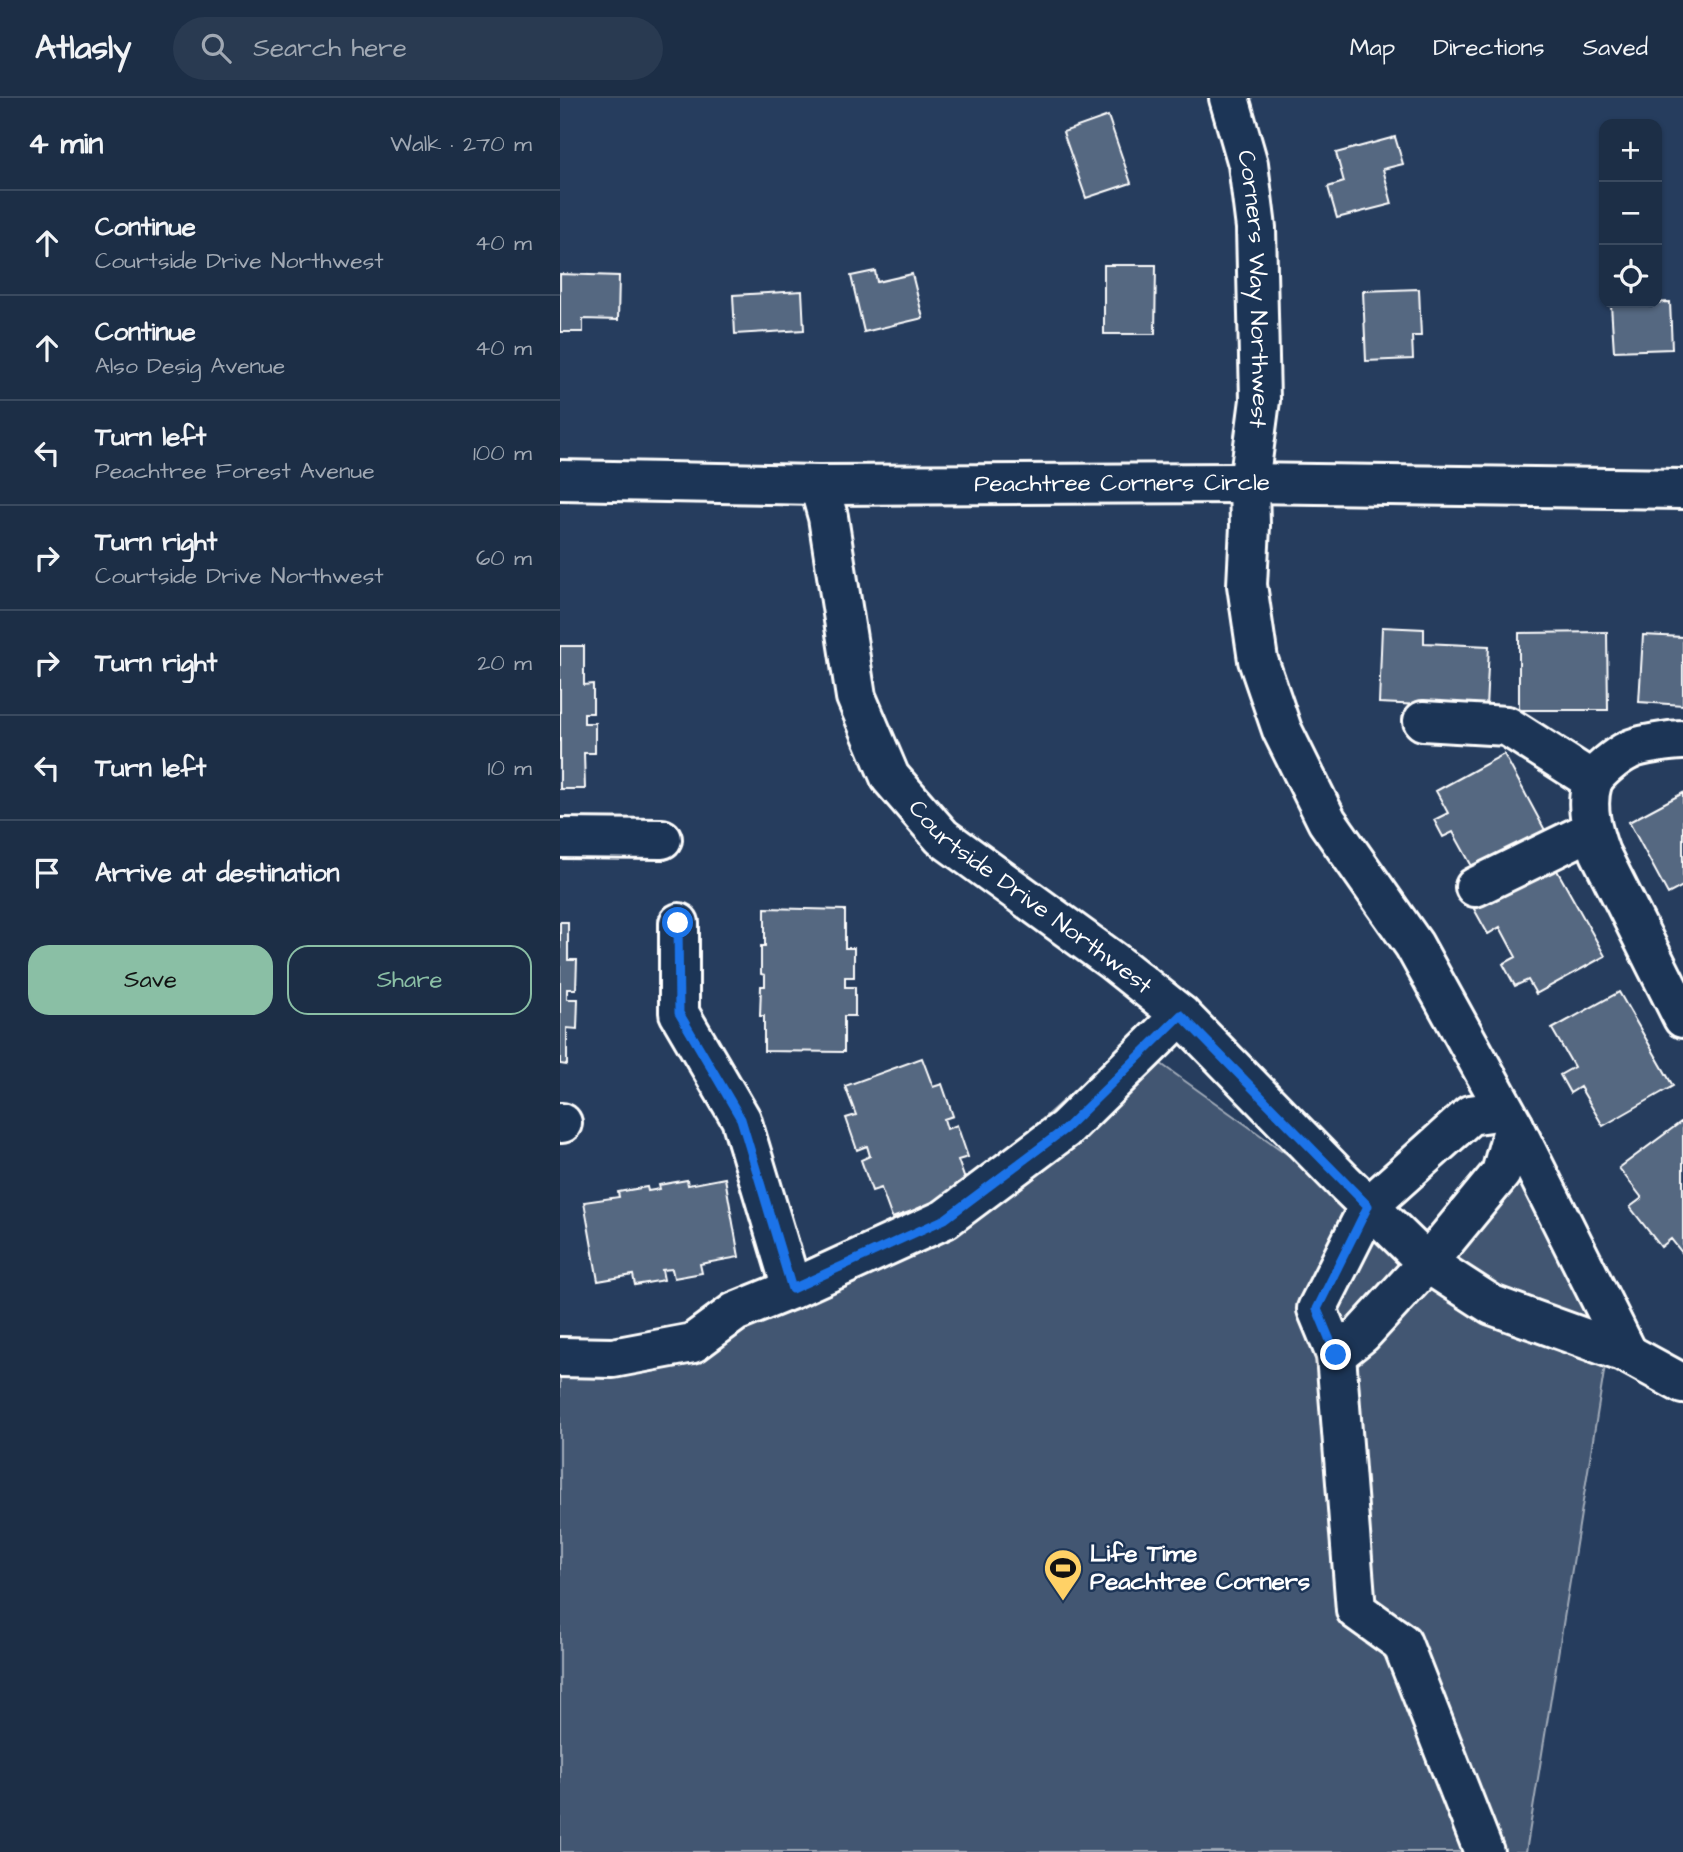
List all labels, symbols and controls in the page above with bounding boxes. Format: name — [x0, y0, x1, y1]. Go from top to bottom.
search box — [173, 17, 663, 80]
text: Atlasly — [35, 25, 131, 71]
icon: search — [197, 29, 235, 67]
text: Search here — [253, 30, 407, 66]
text: Map — [1350, 31, 1395, 65]
text: Directions — [1433, 31, 1545, 65]
text: Saved — [1583, 31, 1648, 65]
map controls — [1599, 119, 1662, 308]
button: + — [1599, 119, 1662, 182]
text: 4 min — [28, 123, 103, 165]
text: Walk · 270 m — [390, 128, 532, 160]
street label: Corners Way Northwest — [1228, 146, 1277, 430]
button: − — [1599, 182, 1662, 245]
text: Continue — [95, 209, 196, 245]
icon: ahead — [28, 224, 66, 262]
text: 40 m — [475, 227, 532, 259]
text: Courtside Drive Northwest — [95, 245, 384, 277]
button: locate — [1599, 245, 1662, 308]
text: Continue — [95, 314, 196, 350]
icon: ahead — [28, 329, 66, 367]
text: 40 m — [475, 332, 532, 364]
text: Also Desig Avenue — [95, 350, 285, 382]
text: Turn left — [95, 419, 206, 455]
icon: left — [28, 434, 66, 472]
text: 100 m — [473, 437, 532, 469]
text: Peachtree Forest Avenue — [95, 455, 375, 487]
street label: Peachtree Corners Circle — [974, 466, 1270, 501]
text: Turn right — [95, 524, 217, 560]
icon: right — [28, 539, 66, 577]
text: 60 m — [476, 542, 532, 574]
text: Courtside Drive Northwest — [95, 560, 384, 592]
icon: right — [28, 644, 66, 682]
text: Turn right — [95, 645, 217, 681]
text: 20 m — [477, 647, 532, 679]
icon: left — [28, 749, 66, 787]
text: Turn left — [95, 750, 206, 786]
text: 10 m — [487, 752, 532, 784]
street label: Courtside Drive Northwest — [900, 792, 1160, 1003]
icon: arrive — [28, 854, 66, 892]
text: Arrive at destination — [95, 855, 340, 891]
route start — [662, 907, 693, 938]
button: Save — [28, 945, 273, 1015]
button: Share — [287, 945, 532, 1015]
route end — [1320, 1339, 1351, 1370]
place label: Life Time Peachtree Corners — [1090, 1537, 1310, 1599]
sports icon: Life Time Peachtree Corners — [1042, 1547, 1084, 1602]

